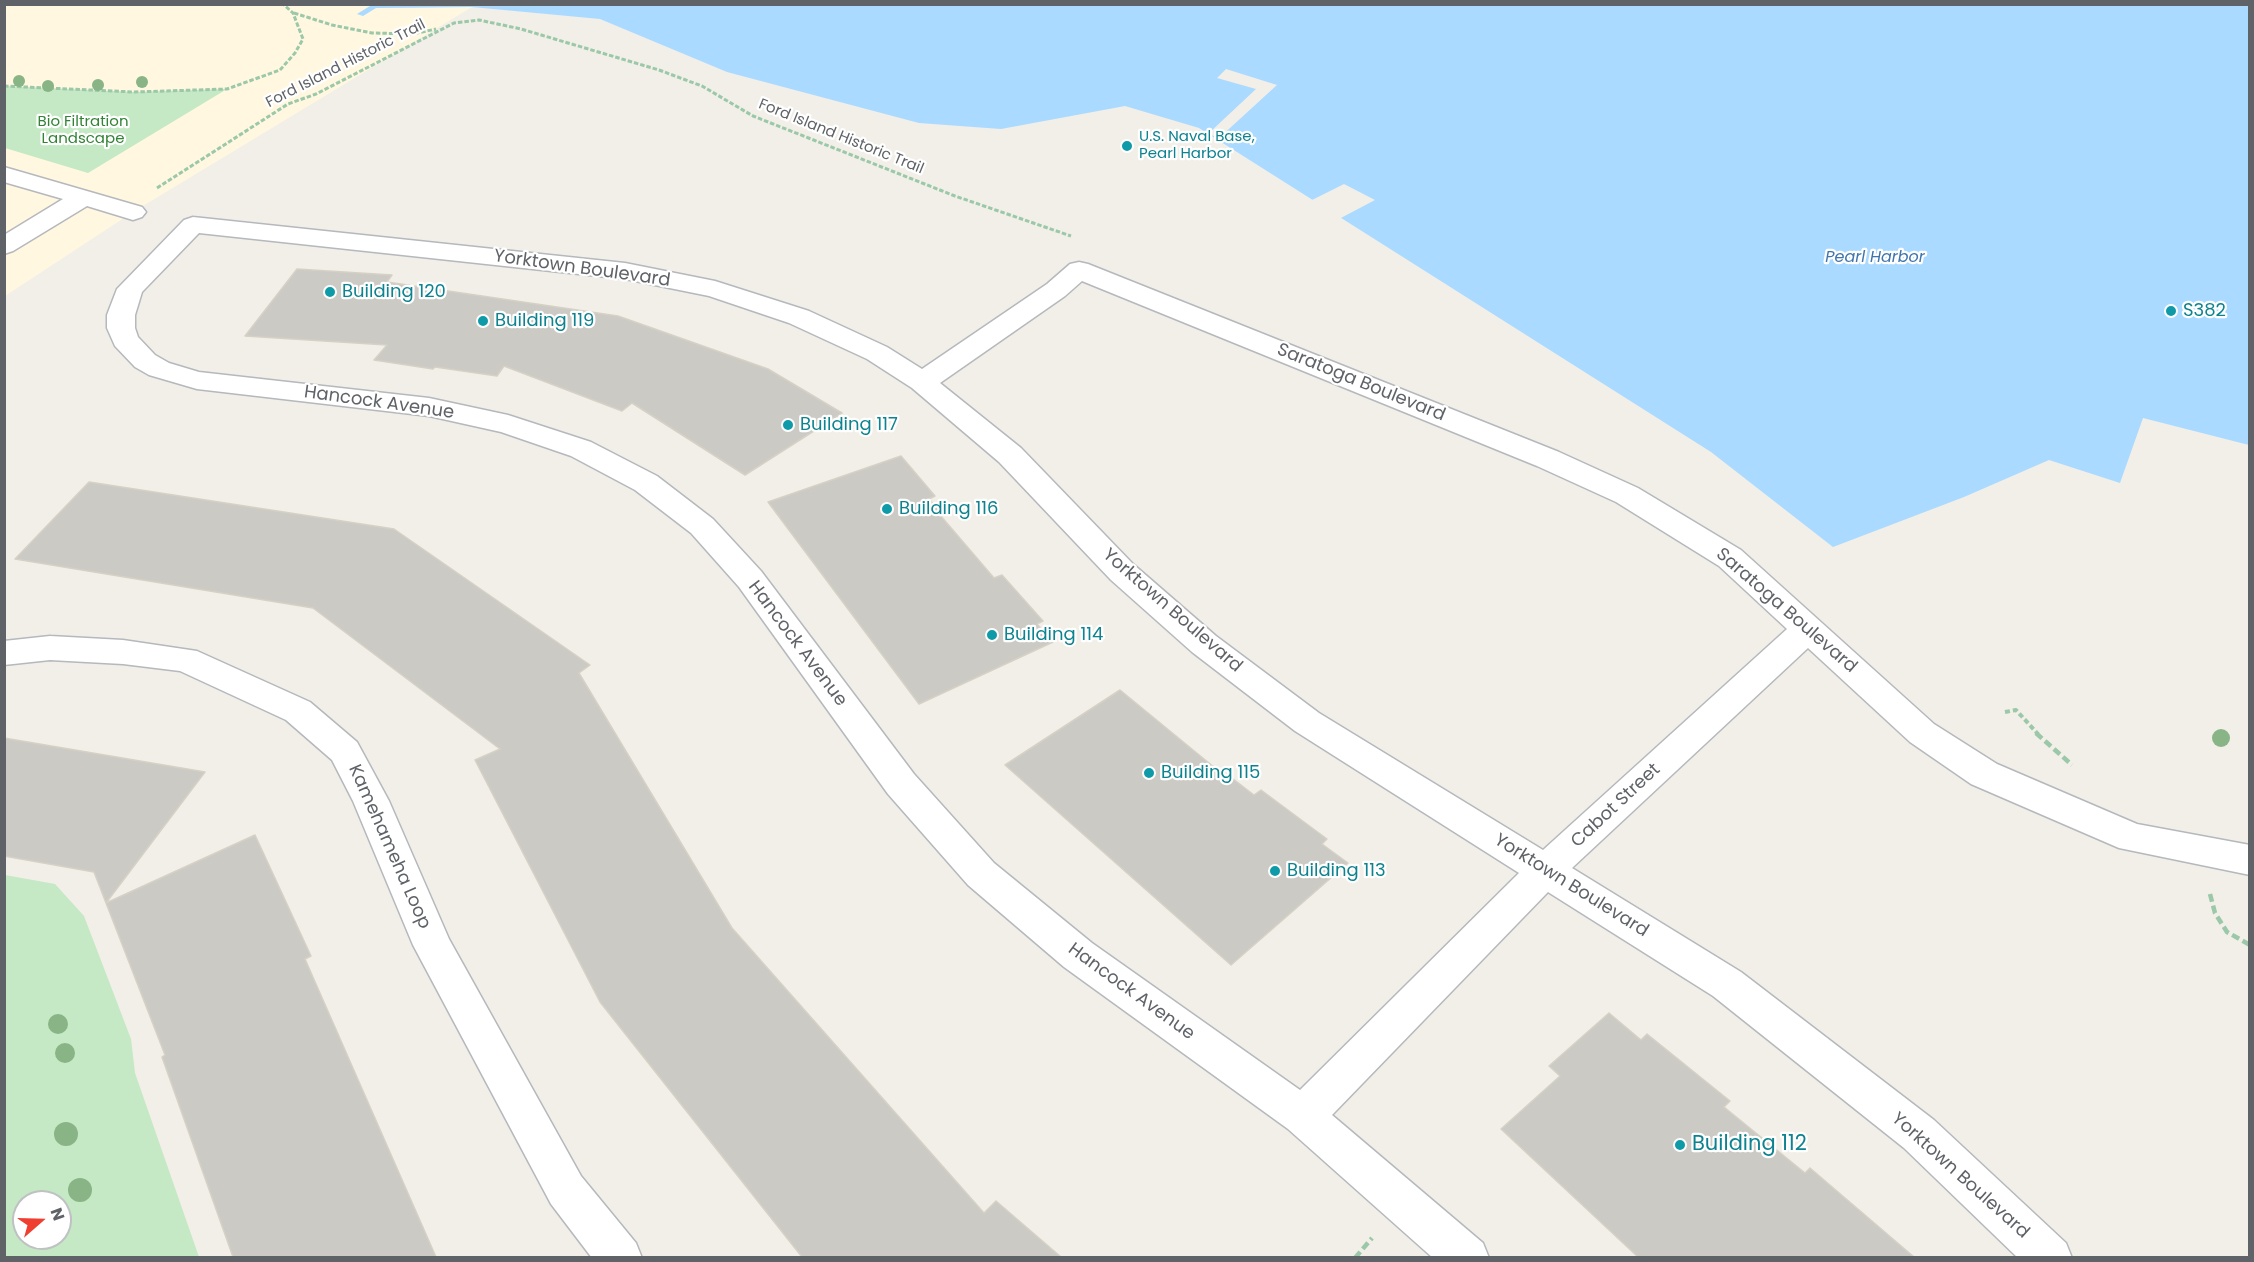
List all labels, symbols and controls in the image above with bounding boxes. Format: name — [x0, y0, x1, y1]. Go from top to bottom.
street label: Ford Island Historic Trail — [263, 16, 429, 112]
street label: Ford Island Historic Trail — [756, 96, 926, 178]
park label: Bio Filtration Landscape — [38, 113, 128, 148]
place label: U.S. Naval Base, Pearl Harbor — [1139, 128, 1255, 163]
marker: U.S. Naval Base, Pearl Harbor — [1120, 139, 1134, 153]
street label: Yorktown Boulevard — [492, 246, 672, 292]
water label: Pearl Harbor — [1825, 248, 1925, 268]
place label: Building 120 — [342, 281, 446, 303]
marker: Building 120 — [323, 285, 337, 299]
place label: S382 — [2183, 300, 2226, 322]
marker: S382 — [2164, 304, 2178, 318]
place label: Building 119 — [495, 310, 594, 332]
marker: Building 119 — [476, 314, 490, 328]
street label: Saratoga Boulevard — [1274, 339, 1448, 427]
street label: Hancock Avenue — [303, 382, 455, 424]
place label: Building 117 — [800, 414, 898, 436]
marker: Building 117 — [781, 418, 795, 432]
place label: Building 116 — [899, 498, 998, 520]
marker: Building 116 — [880, 502, 894, 516]
street label: Yorktown Boulevard — [1098, 544, 1246, 678]
street label: Saratoga Boulevard — [1711, 544, 1861, 678]
street label: Hancock Avenue — [743, 577, 851, 711]
place label: Building 114 — [1004, 624, 1103, 646]
marker: Building 114 — [985, 628, 999, 642]
street label: Cabot Street — [1567, 759, 1665, 853]
street label: Kamehameha Loop — [343, 762, 435, 932]
place label: Building 115 — [1161, 762, 1260, 784]
marker: Building 115 — [1142, 766, 1156, 780]
street label: Yorktown Boulevard — [1490, 830, 1652, 942]
place label: Building 113 — [1287, 860, 1386, 882]
marker: Building 113 — [1268, 864, 1282, 878]
street label: Hancock Avenue — [1063, 939, 1199, 1045]
street label: Yorktown Boulevard — [1887, 1108, 2033, 1244]
place label: Building 112 — [1692, 1132, 1807, 1158]
marker: Building 112 — [1673, 1138, 1687, 1152]
north arrow — [12, 1190, 72, 1250]
text: N — [45, 1205, 70, 1224]

